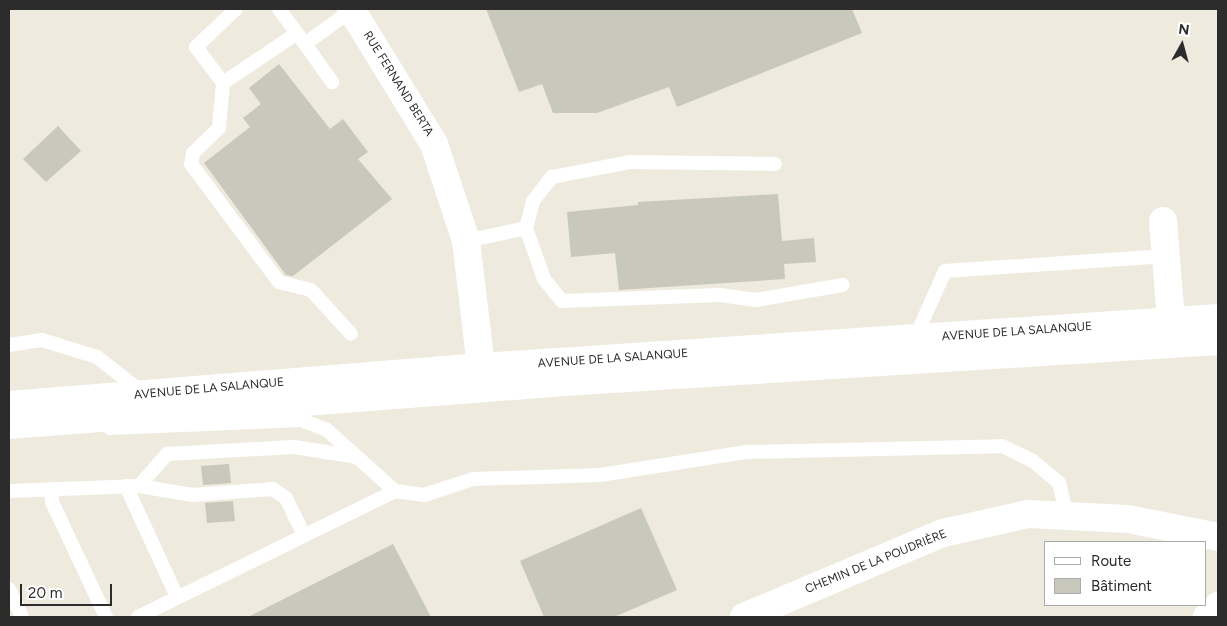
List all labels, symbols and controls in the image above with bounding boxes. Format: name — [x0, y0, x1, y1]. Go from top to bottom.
north arrow — [1157, 20, 1207, 70]
text: N — [1177, 21, 1190, 39]
street label: RUE FERNAND BERTA — [360, 29, 436, 139]
street label: AVENUE DE LA SALANQUE — [941, 320, 1093, 344]
street label: AVENUE DE LA SALANQUE — [537, 347, 689, 371]
street label: AVENUE DE LA SALANQUE — [133, 375, 285, 403]
street label: CHEMIN DE LA POUDRIÈRE — [803, 527, 949, 597]
legend — [1044, 541, 1207, 606]
text: Route — [1091, 552, 1131, 570]
scale bar — [22, 574, 115, 606]
text: Bâtiment — [1091, 577, 1152, 595]
text: 20 m — [28, 584, 62, 602]

